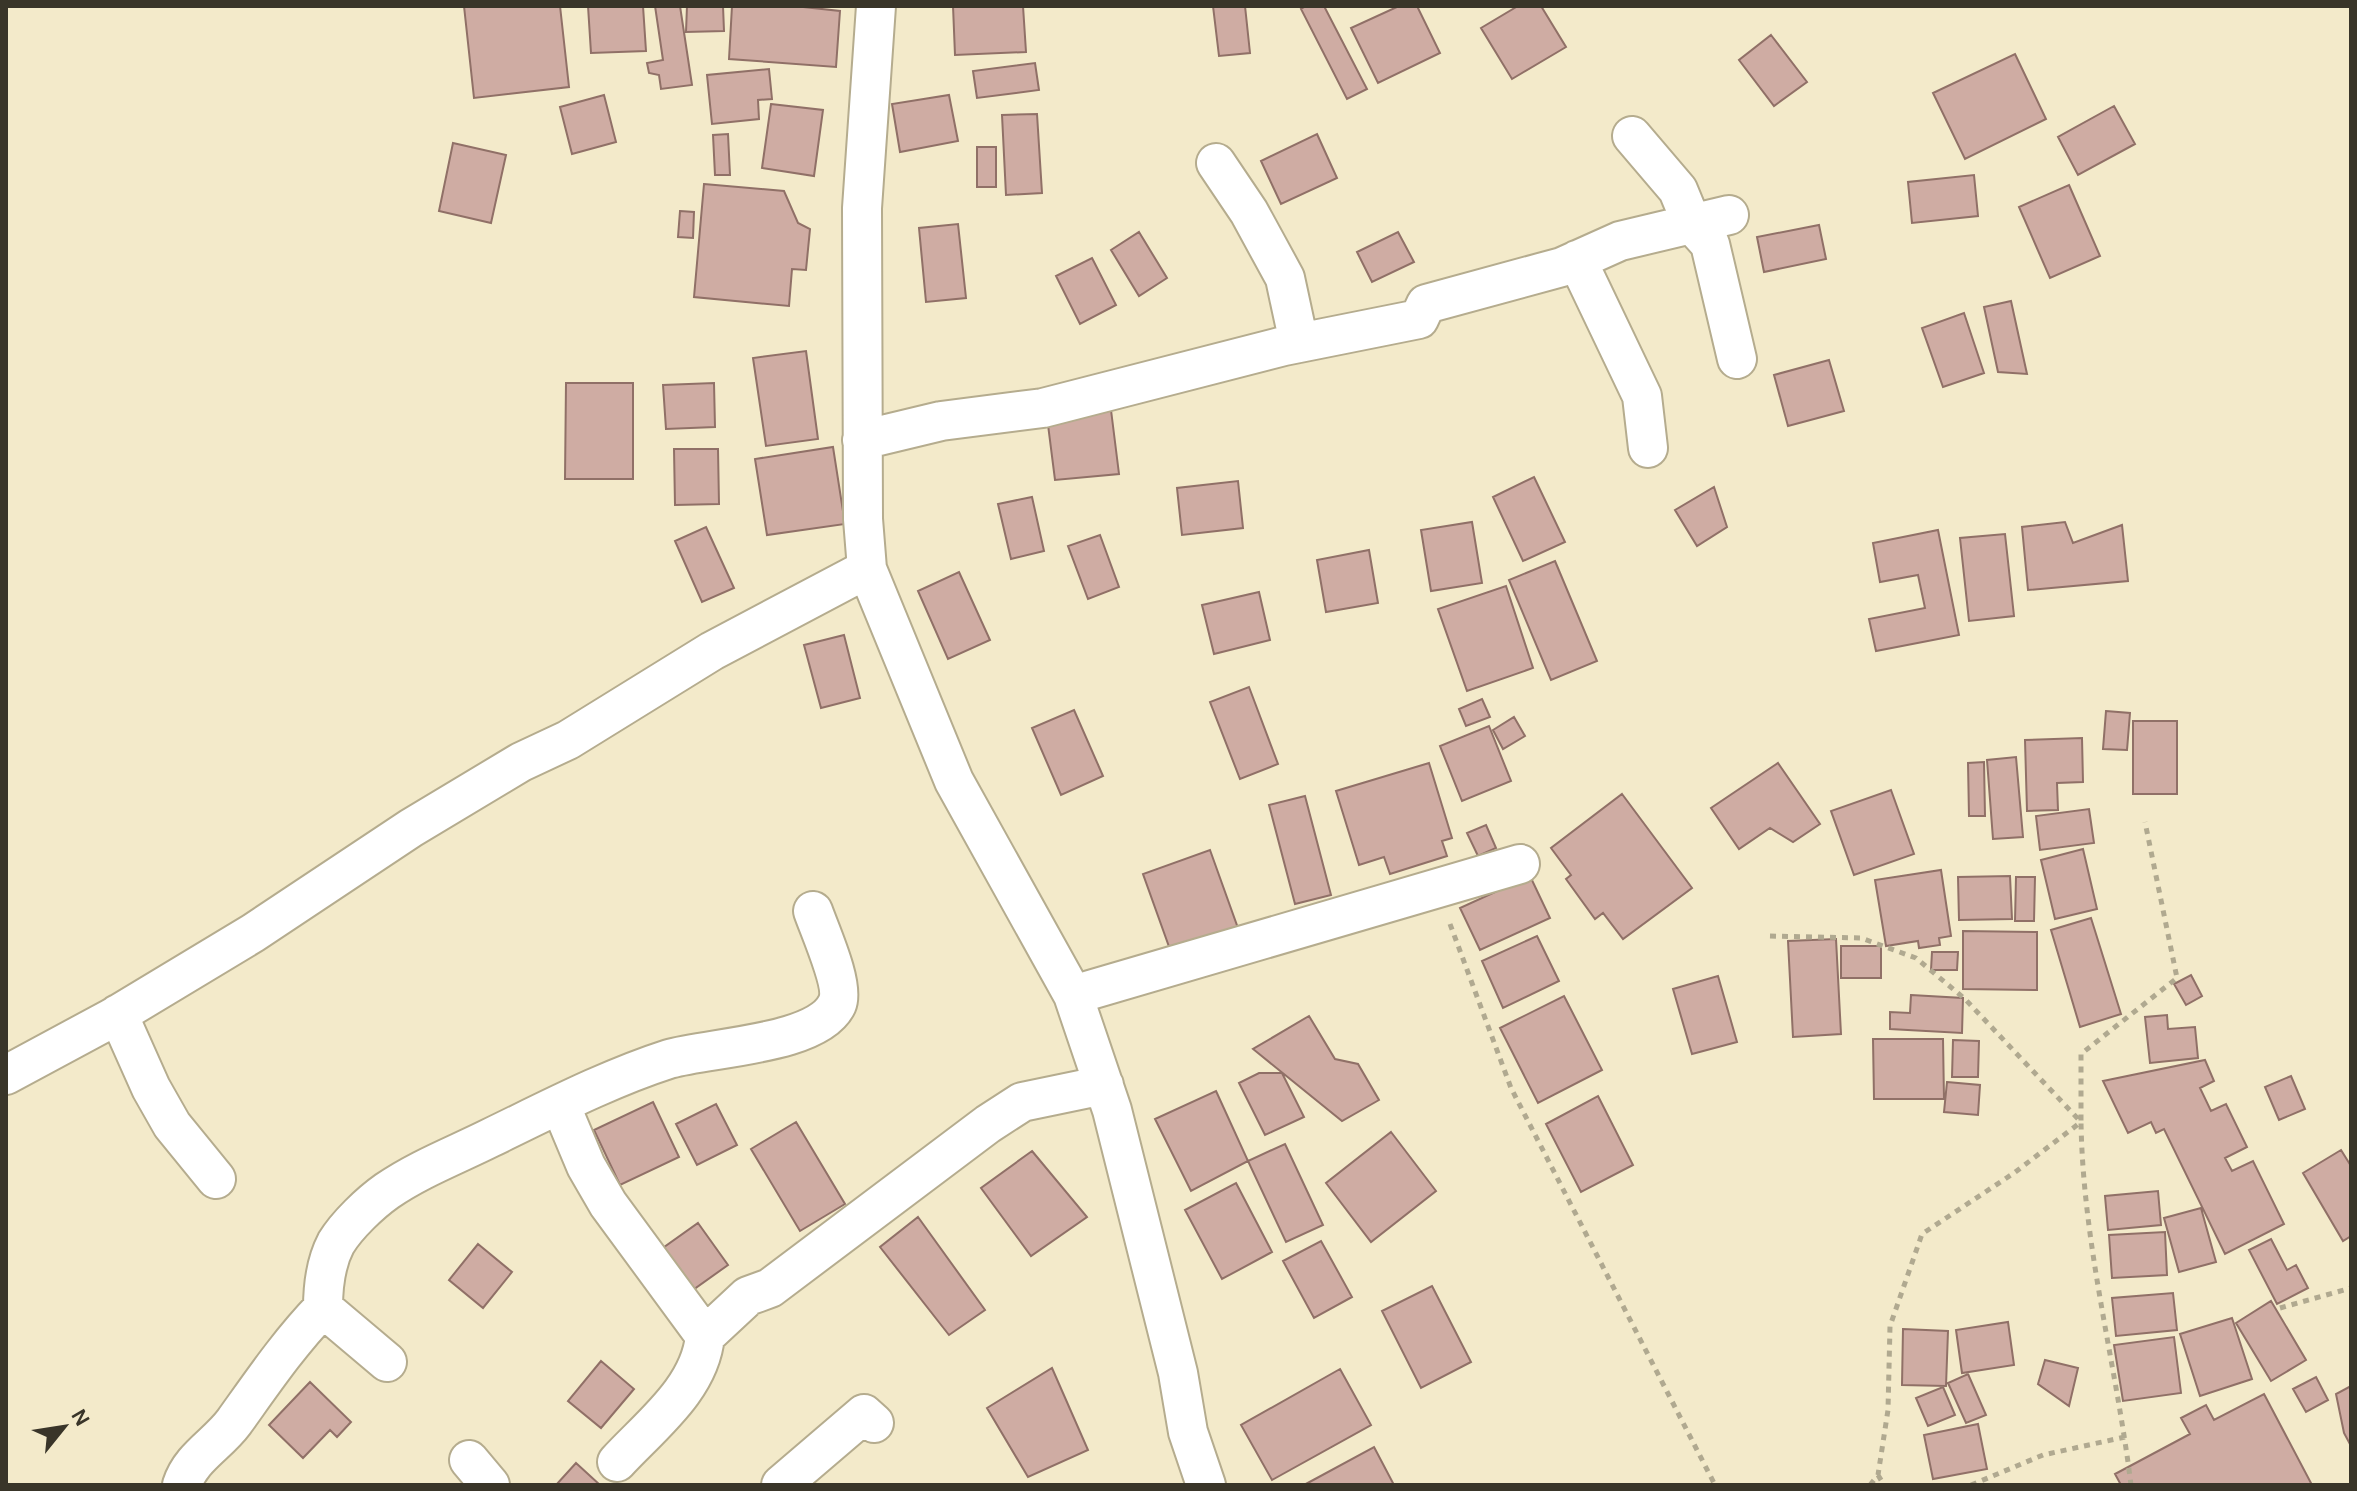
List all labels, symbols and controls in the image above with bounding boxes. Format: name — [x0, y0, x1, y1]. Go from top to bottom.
north arrow — [24, 1387, 104, 1467]
text: N — [65, 1404, 96, 1431]

